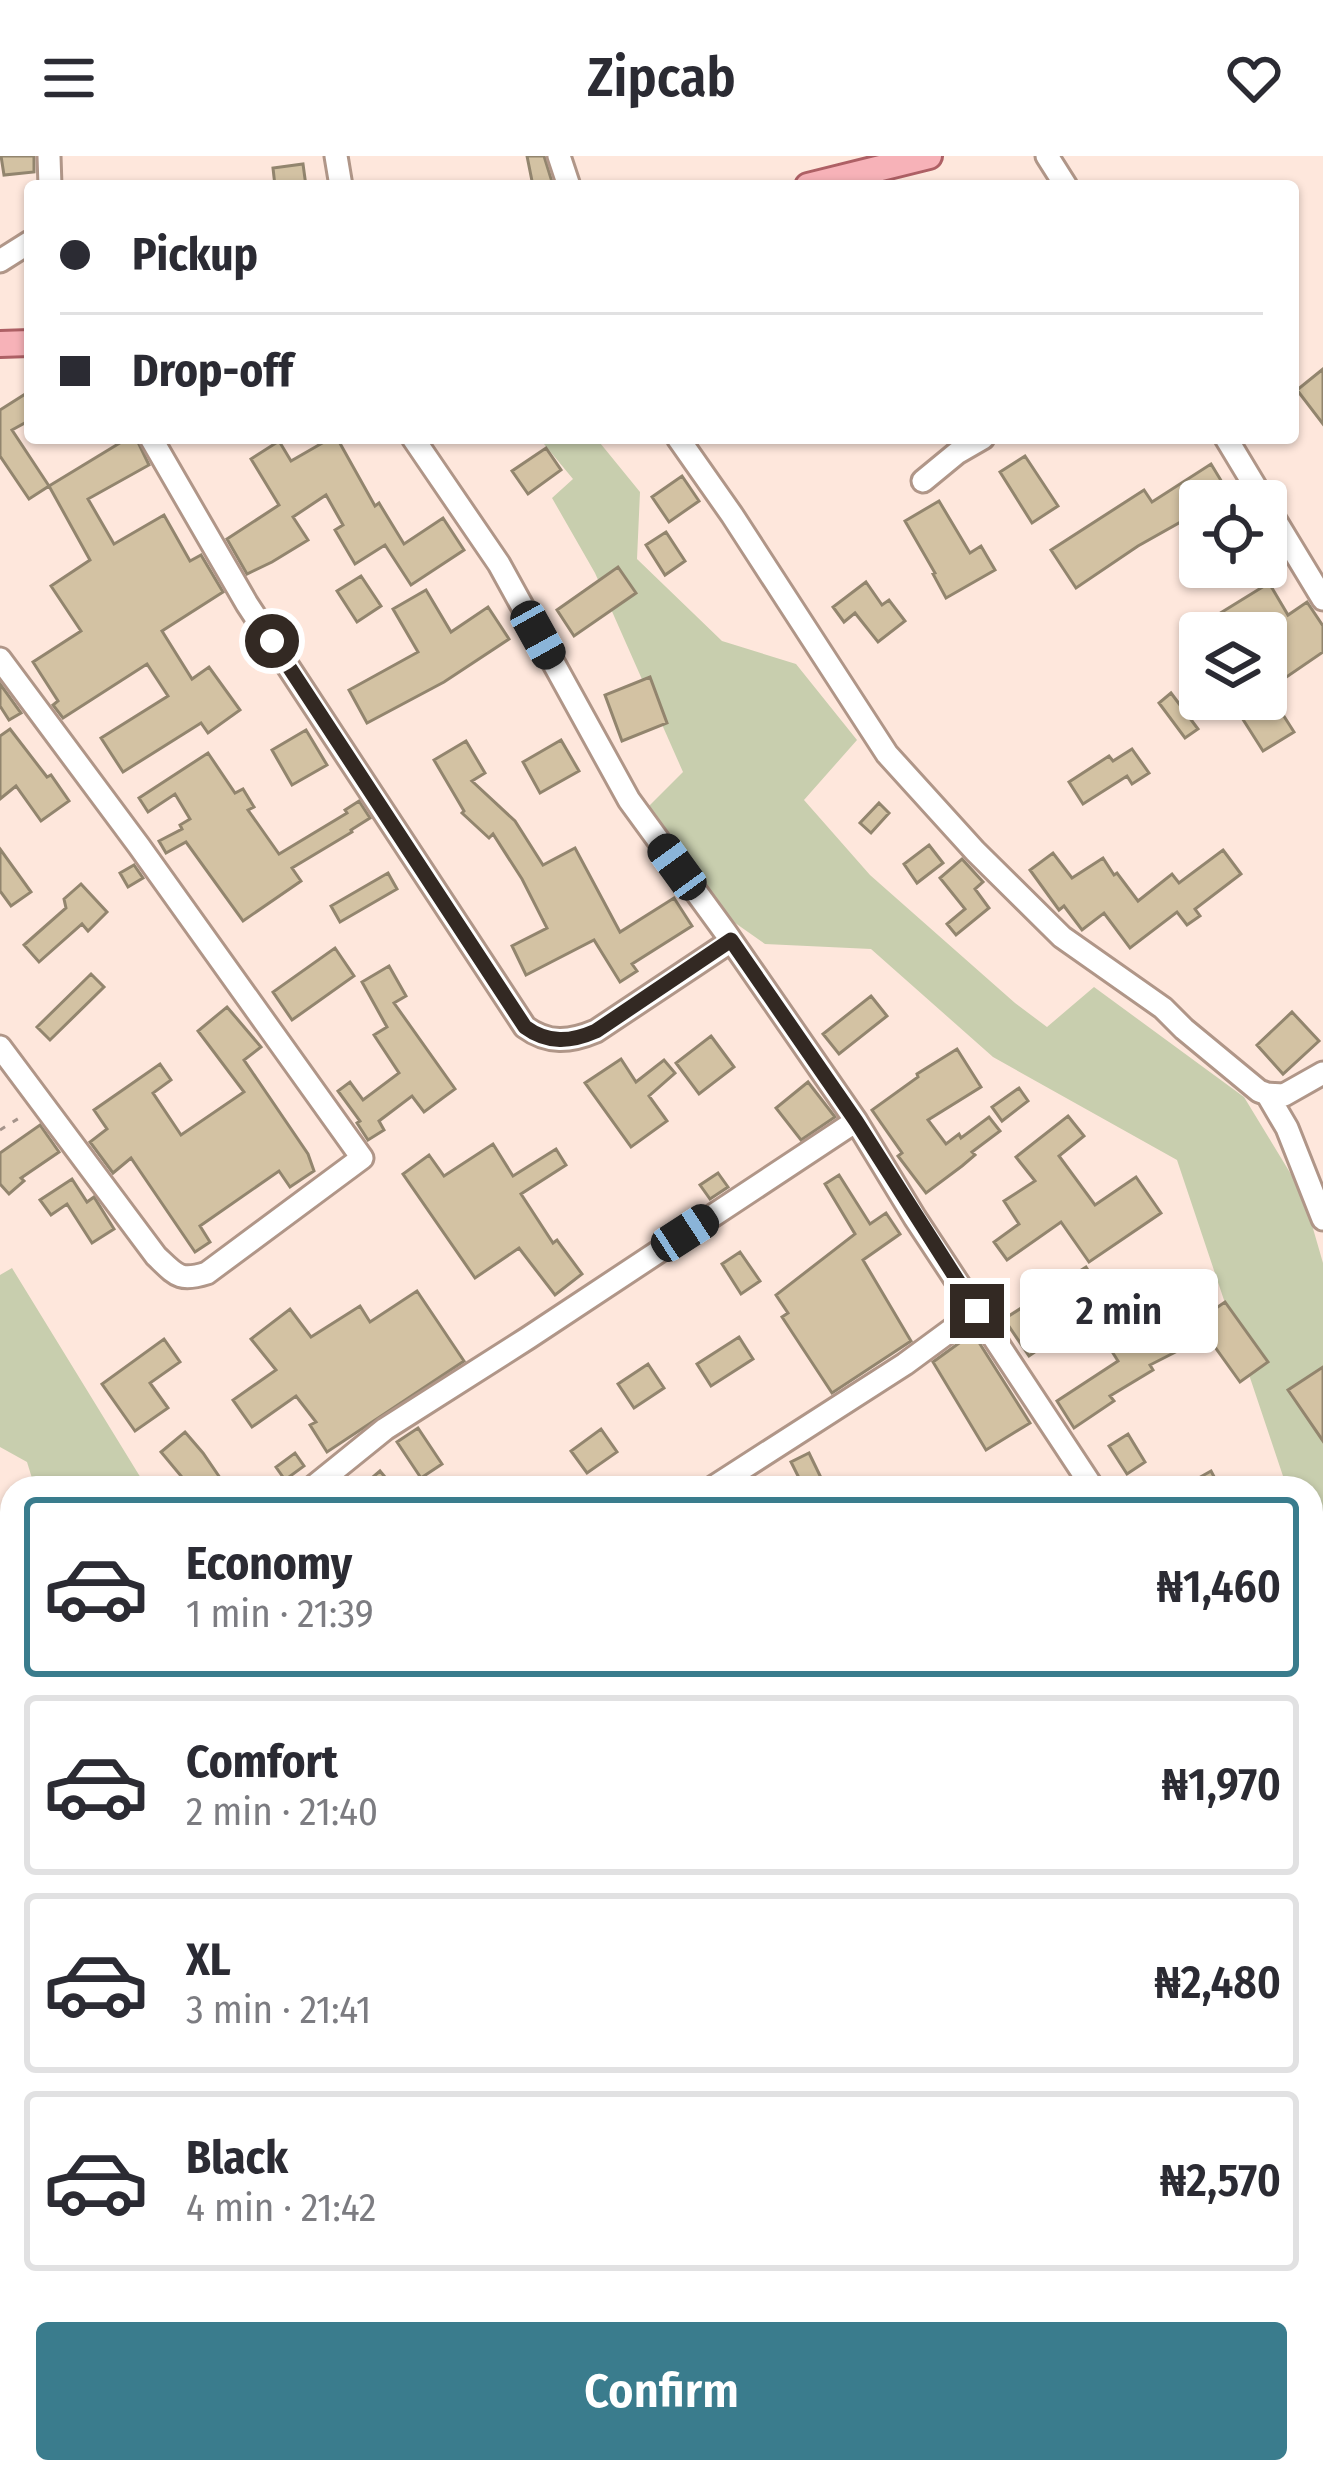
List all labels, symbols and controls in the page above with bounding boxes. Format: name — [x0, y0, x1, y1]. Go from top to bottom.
icon: menu — [36, 45, 102, 111]
icon: heart — [1221, 45, 1287, 111]
text: Zipcab — [587, 46, 736, 110]
text: Pickup — [132, 228, 258, 282]
text: Drop-off — [132, 344, 293, 398]
map controls — [1179, 480, 1287, 720]
button: locate — [1179, 480, 1287, 588]
car — [505, 595, 571, 675]
button: layers — [1179, 612, 1287, 720]
route start — [245, 614, 299, 668]
car — [641, 827, 713, 907]
car — [645, 1198, 725, 1268]
callout: 2 min — [1019, 1269, 1217, 1353]
route end — [950, 1284, 1004, 1338]
text: 2 min — [1076, 1288, 1162, 1334]
icon: car — [42, 1533, 150, 1641]
text: Economy — [186, 1537, 352, 1591]
text: ₦1,460 — [1156, 1560, 1281, 1614]
text: 1 min · 21:39 — [186, 1591, 374, 1637]
icon: car — [42, 1731, 150, 1839]
text: Comfort — [186, 1735, 338, 1789]
text: ₦1,970 — [1162, 1758, 1281, 1812]
text: 2 min · 21:40 — [186, 1789, 378, 1835]
icon: car — [42, 1929, 150, 2037]
text: XL — [186, 1933, 231, 1987]
text: ₦2,480 — [1154, 1956, 1281, 2010]
text: 3 min · 21:41 — [186, 1987, 371, 2033]
icon: car — [42, 2127, 150, 2235]
text: Black — [186, 2131, 288, 2185]
text: ₦2,570 — [1160, 2154, 1281, 2208]
text: 4 min · 21:42 — [186, 2185, 376, 2231]
button: Confirm — [36, 2322, 1287, 2460]

